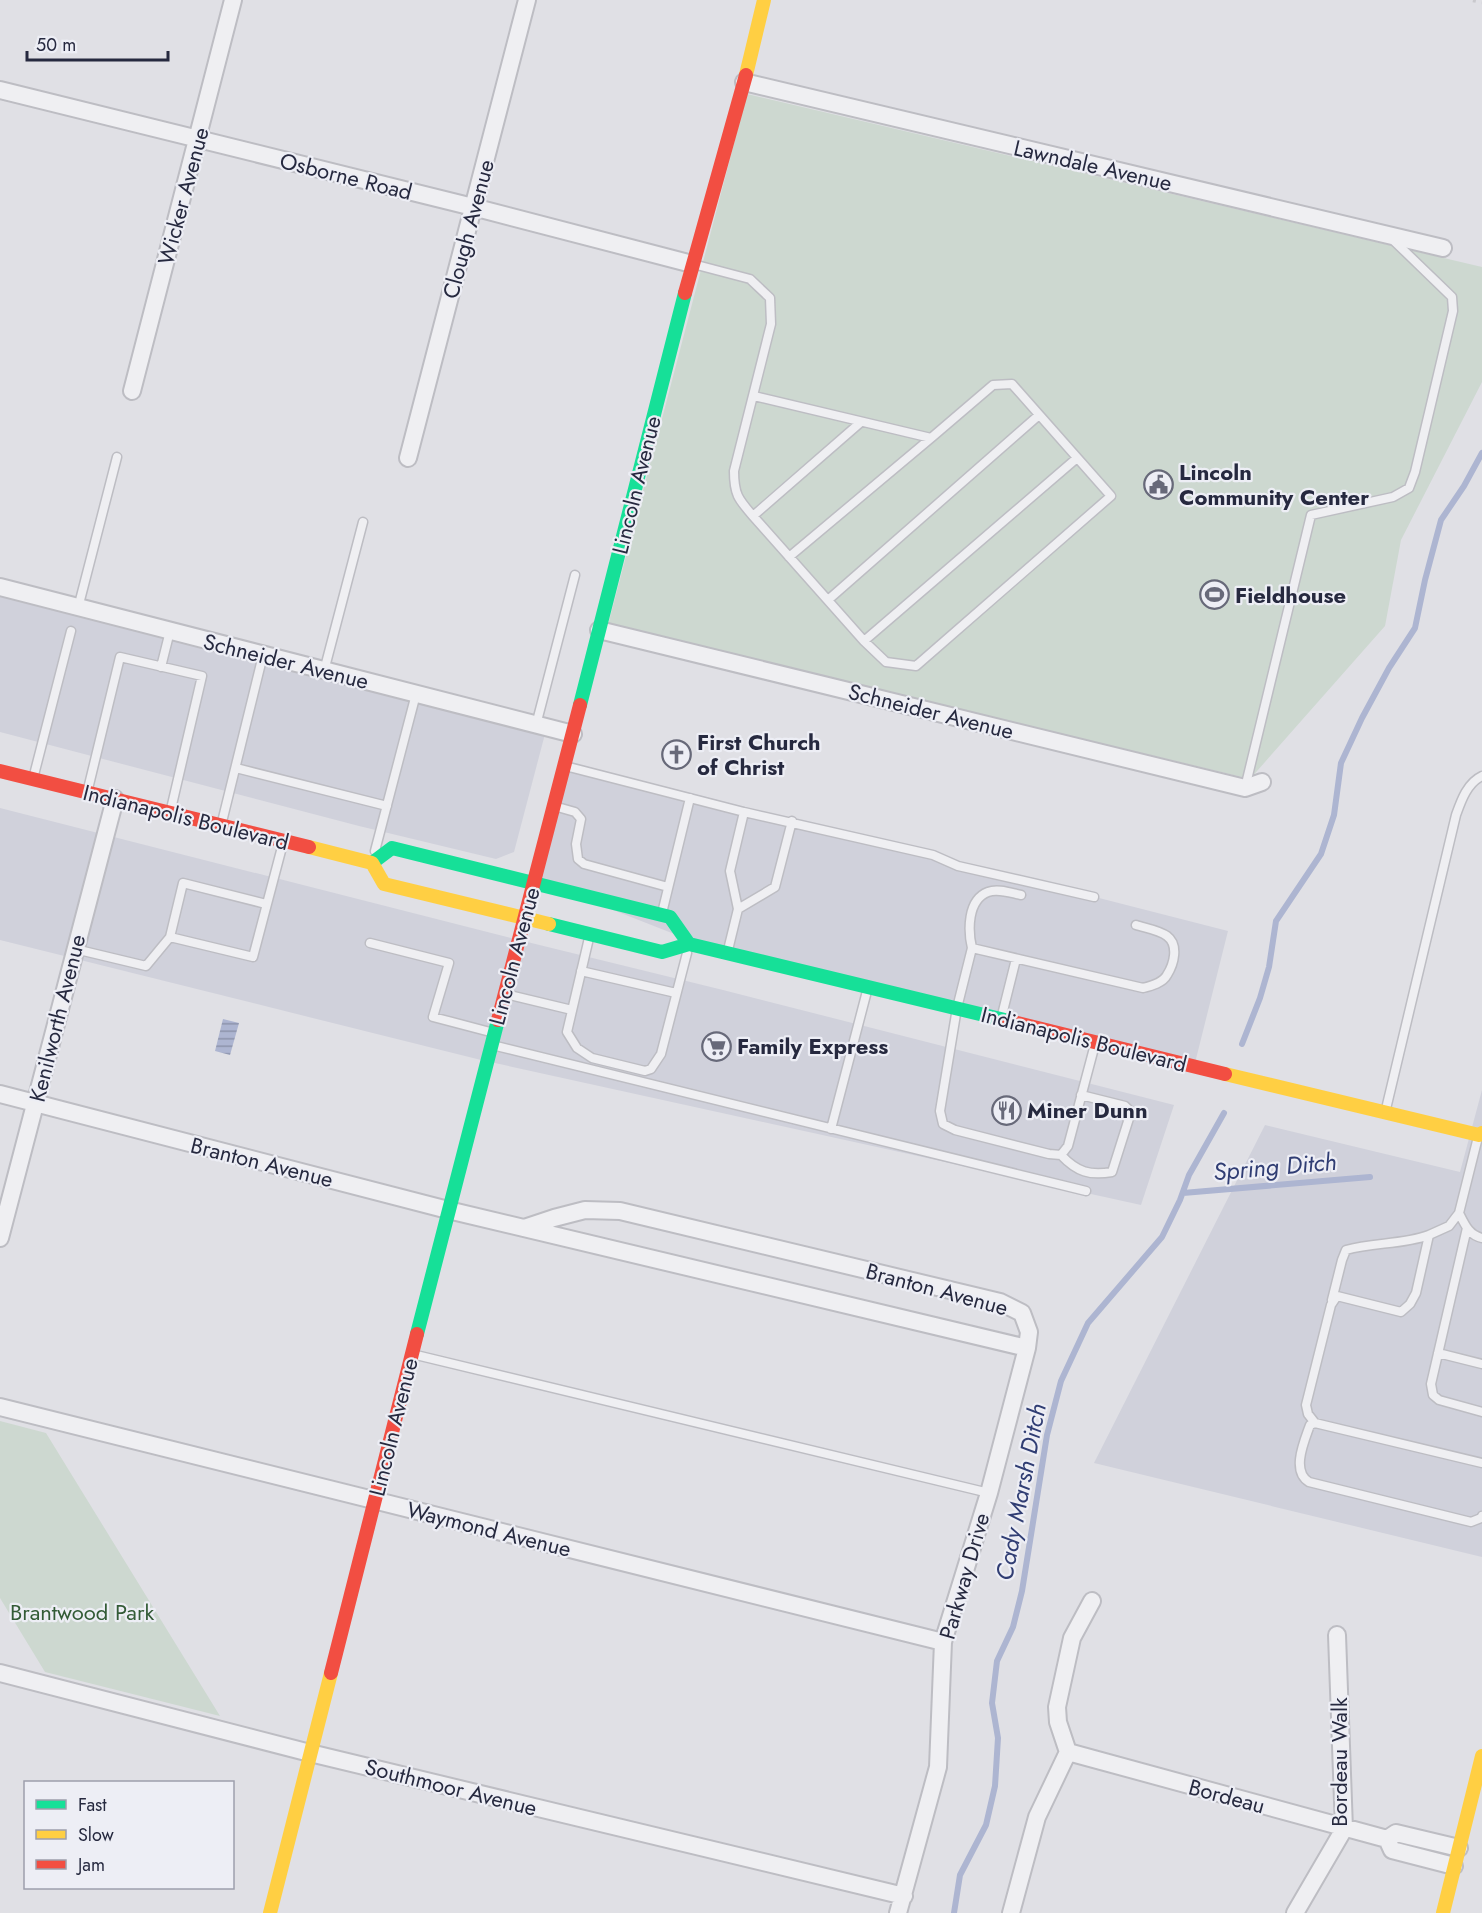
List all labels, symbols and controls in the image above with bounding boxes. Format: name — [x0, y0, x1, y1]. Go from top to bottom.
scale bar — [27, 24, 168, 62]
text: 50 m — [36, 32, 76, 58]
street label: Wicker Avenue — [149, 124, 217, 268]
street label: Lawndale Avenue — [1011, 131, 1175, 199]
street label: Osborne Road — [276, 144, 416, 208]
street label: Clough Avenue — [434, 156, 502, 302]
street label: Lincoln Avenue — [603, 413, 669, 557]
place label: Lincoln Community Center — [1179, 456, 1369, 513]
public building icon: Lincoln Community Center — [1142, 469, 1174, 501]
sports icon: Fieldhouse — [1198, 579, 1230, 611]
place label: Fieldhouse — [1235, 579, 1346, 611]
street label: Schneider Avenue — [200, 625, 372, 697]
street label: Schneider Avenue — [845, 675, 1017, 747]
place label: First Church of Christ — [697, 726, 821, 783]
church icon: First Church of Christ — [660, 739, 692, 771]
street label: Indianapolis Boulevard — [80, 776, 292, 858]
street label: Lincoln Avenue — [480, 884, 548, 1028]
street label: Kenilworth Avenue — [21, 931, 93, 1105]
street label: Indianapolis Boulevard — [978, 998, 1190, 1080]
supermarket icon: Family Express — [700, 1030, 732, 1062]
place label: Family Express — [737, 1030, 888, 1062]
restaurant icon: Miner Dunn — [990, 1094, 1022, 1126]
place label: Miner Dunn — [1027, 1094, 1148, 1126]
street label: Branton Avenue — [187, 1129, 337, 1195]
water label: Spring Ditch — [1212, 1144, 1338, 1189]
street label: Branton Avenue — [862, 1255, 1012, 1323]
street label: Lincoln Avenue — [360, 1355, 426, 1499]
water label: Cady Marsh Ditch — [986, 1400, 1055, 1583]
street label: Waymond Avenue — [404, 1493, 574, 1565]
street label: Parkway Drive — [931, 1509, 997, 1643]
park label: Brantwood Park — [10, 1596, 154, 1628]
street label: Bordeau Walk — [1323, 1697, 1355, 1827]
street label: Southmoor Avenue — [362, 1750, 540, 1824]
street label: Bordeau — [1185, 1770, 1269, 1822]
legend — [24, 1781, 234, 1889]
text: Fast — [78, 1792, 107, 1818]
text: Slow — [78, 1822, 115, 1848]
text: Jam — [76, 1852, 105, 1878]

